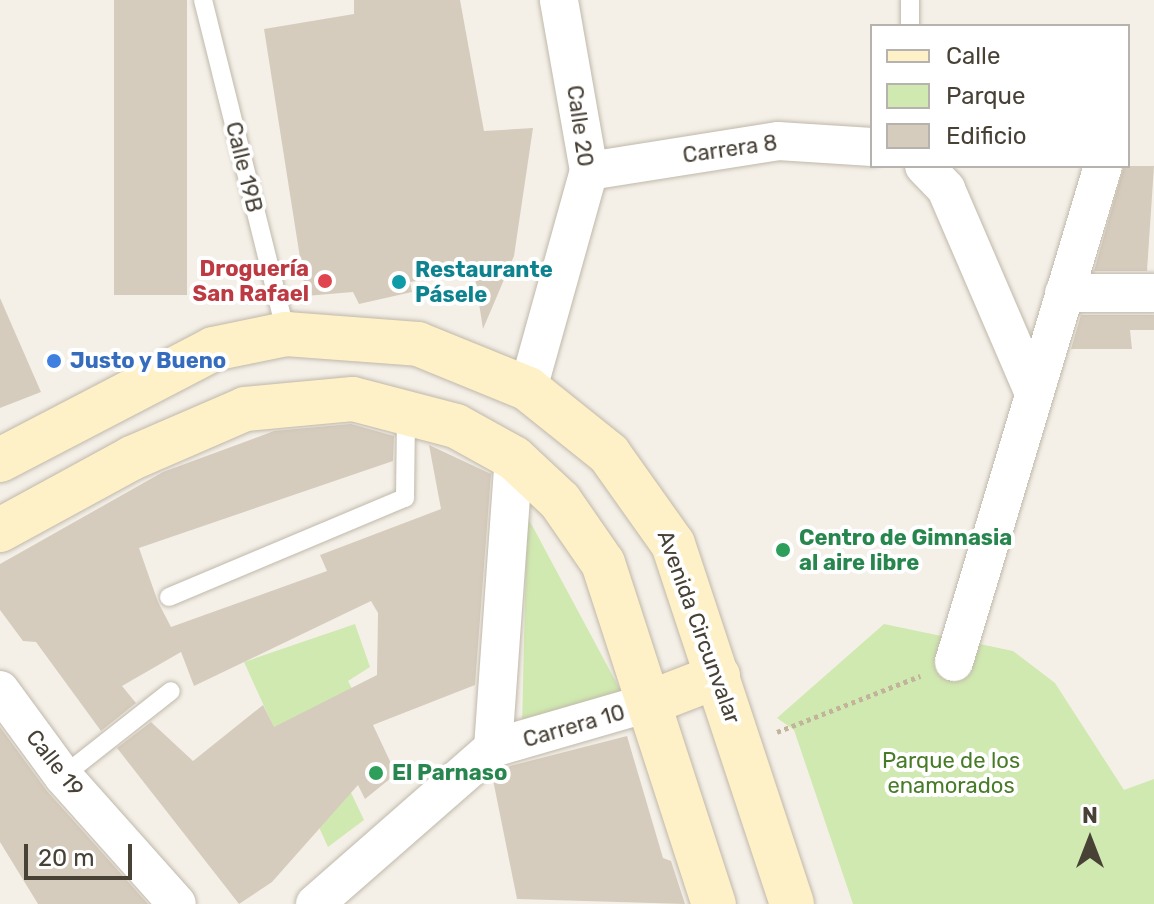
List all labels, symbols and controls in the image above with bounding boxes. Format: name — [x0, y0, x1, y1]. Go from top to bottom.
legend — [870, 24, 1130, 168]
text: Calle — [946, 42, 1000, 70]
text: Parque — [946, 82, 1025, 110]
street label: Calle 20 — [561, 84, 599, 168]
street label: Calle 19B — [220, 119, 268, 215]
text: Edificio — [946, 122, 1027, 150]
street label: Carrera 8 — [681, 129, 779, 169]
place label: Droguería San Rafael — [193, 255, 309, 306]
place label: Restaurante Pásele — [415, 256, 553, 308]
marker: Droguería San Rafael — [316, 272, 334, 290]
marker: Restaurante Pásele — [390, 273, 408, 291]
place label: Justo y Bueno — [70, 348, 227, 374]
marker: Justo y Bueno — [45, 352, 63, 370]
place label: Centro de Gimnasia al aire libre — [799, 524, 1012, 576]
street label: Avenida Circunvalar — [652, 527, 746, 727]
marker: Centro de Gimnasia al aire libre — [774, 541, 792, 559]
street label: Carrera 10 — [520, 699, 628, 753]
street label: Calle 19 — [21, 724, 89, 802]
park label: Parque de los enamorados — [882, 747, 1020, 798]
place label: El Parnaso — [392, 760, 507, 786]
marker: El Parnaso — [367, 764, 385, 782]
north arrow — [1050, 800, 1130, 880]
text: N — [1082, 802, 1098, 829]
scale bar — [28, 828, 136, 878]
text: 20 m — [38, 844, 95, 872]

